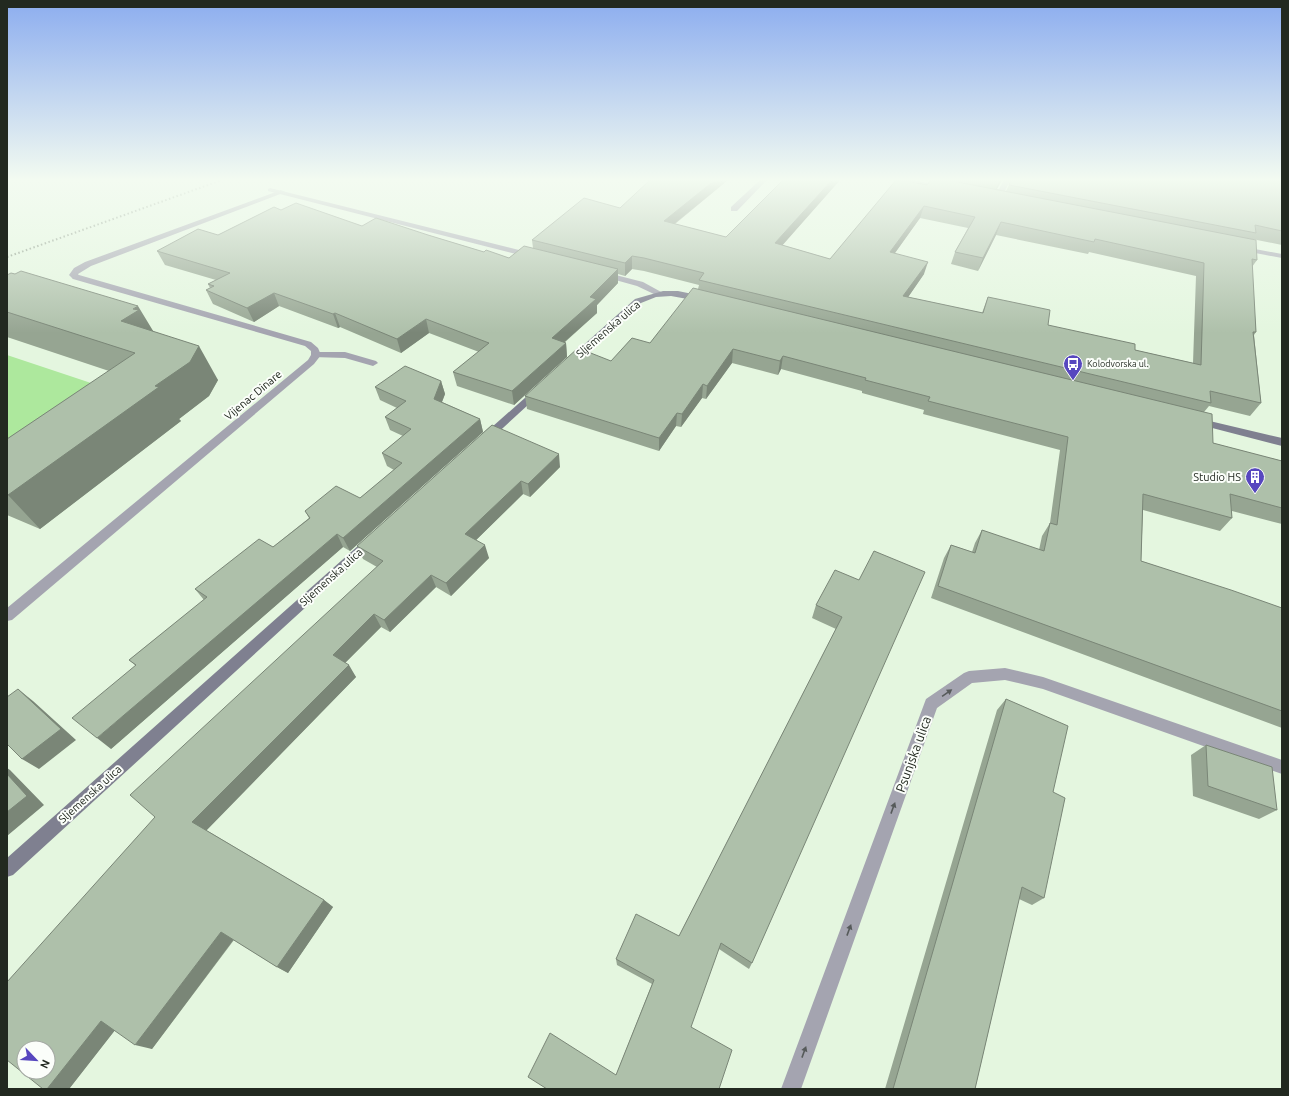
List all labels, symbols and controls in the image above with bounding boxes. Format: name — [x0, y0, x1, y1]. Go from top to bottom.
street label: Sljemenska ulica — [574, 298, 642, 360]
bus stop icon: Kolodvorska ul. — [1062, 353, 1084, 381]
place label: Kolodvorska ul. — [1087, 359, 1148, 369]
street label: Vijenac Dinare — [222, 368, 284, 422]
building icon: Studio HS — [1244, 466, 1266, 494]
place label: Studio HS — [1193, 471, 1241, 483]
street label: Sljemenska ulica — [297, 546, 365, 608]
one-way arrow — [941, 689, 952, 697]
street label: Psunjska ulica — [893, 714, 933, 794]
street label: Sljemenska ulica — [56, 763, 124, 825]
one-way arrow — [890, 802, 896, 814]
one-way arrow — [846, 924, 852, 936]
north arrow — [16, 1040, 56, 1080]
one-way arrow — [802, 1046, 808, 1058]
text: N — [38, 1058, 52, 1070]

